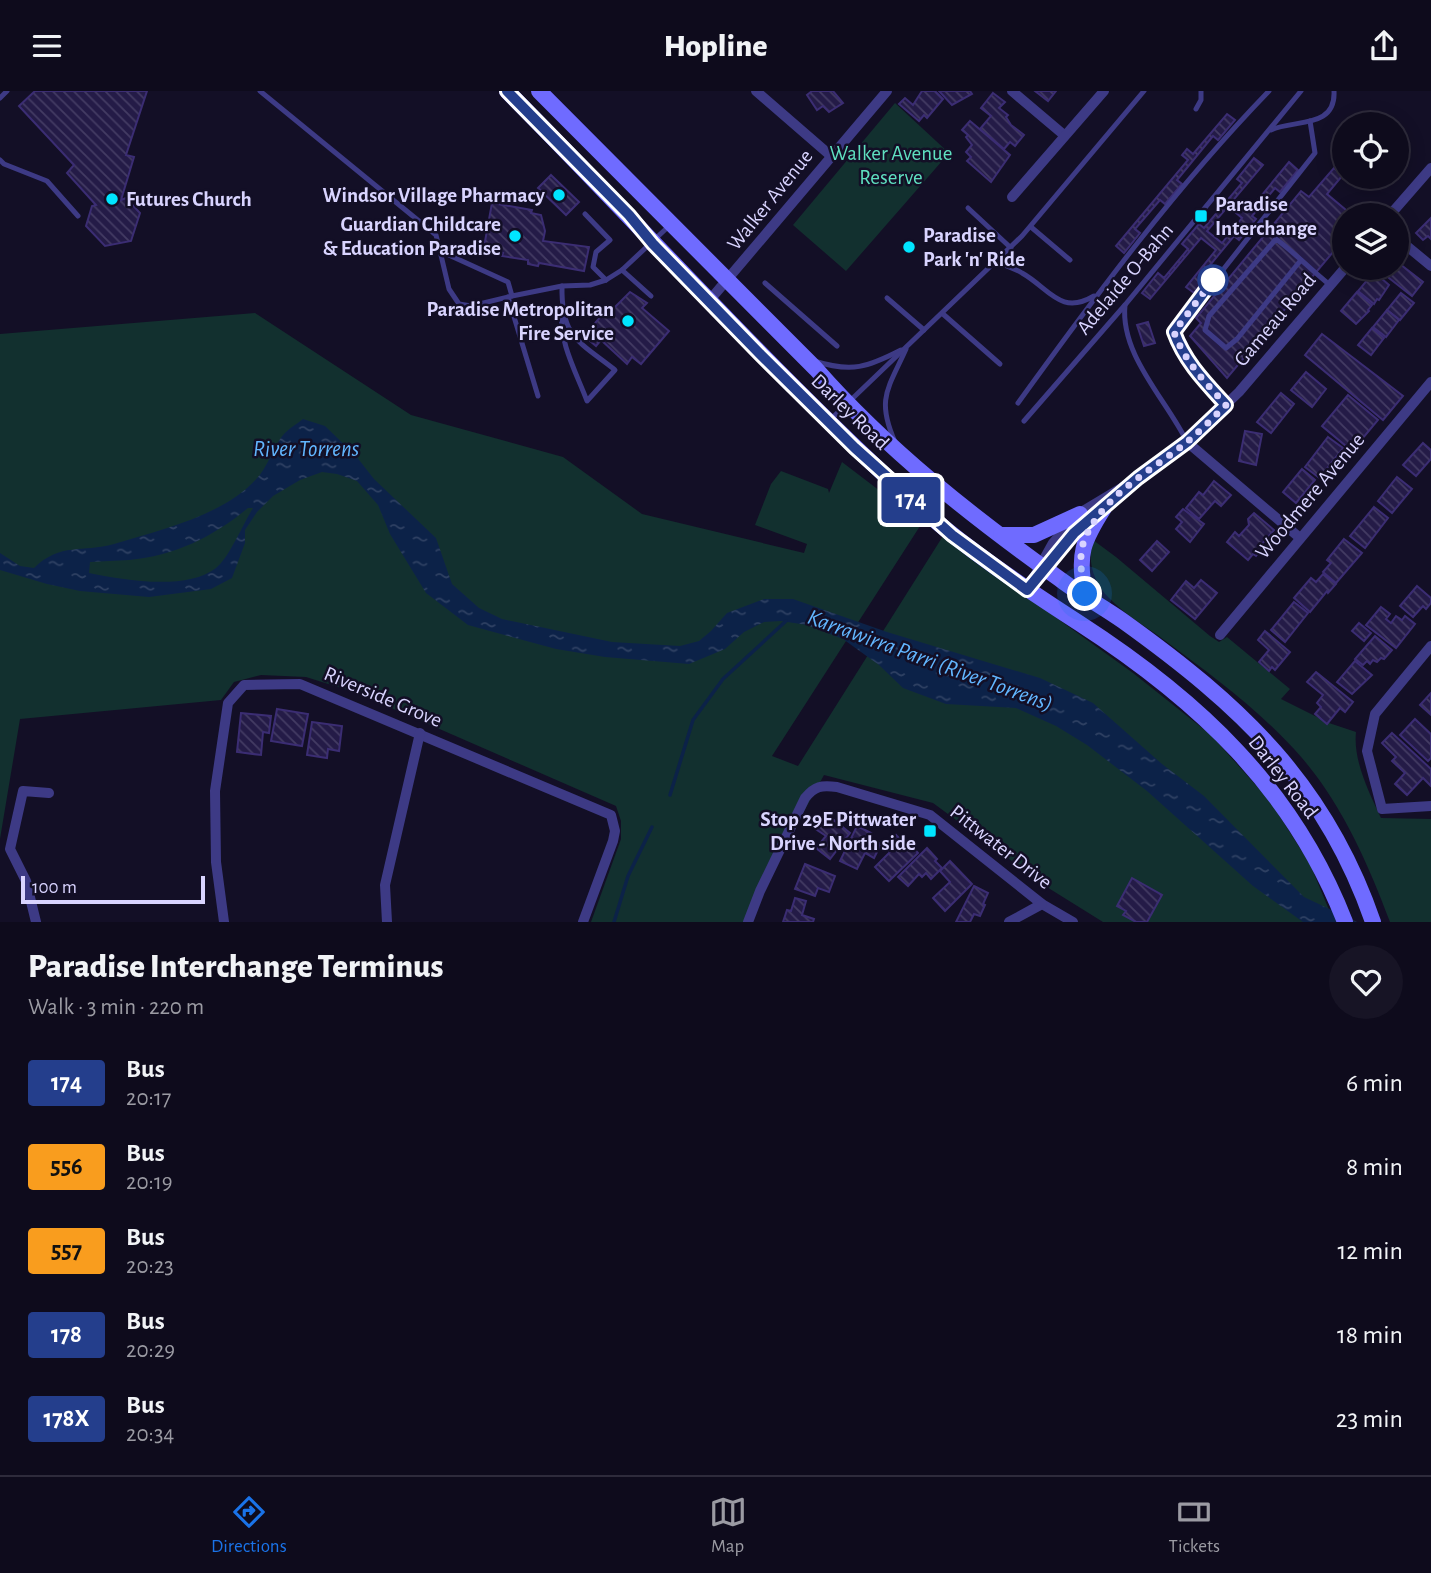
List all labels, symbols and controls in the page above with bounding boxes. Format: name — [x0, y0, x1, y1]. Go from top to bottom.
icon: menu — [28, 27, 66, 65]
icon: share — [1365, 27, 1403, 65]
text: Hopline — [663, 30, 768, 62]
map controls — [1332, 112, 1409, 280]
button: locate — [1332, 112, 1409, 189]
park label: Walker Avenue Reserve — [830, 143, 952, 188]
street label: Walker Avenue — [723, 146, 817, 254]
place label: Windsor Village Pharmacy — [323, 185, 546, 206]
marker: Windsor Village Pharmacy — [551, 187, 567, 203]
place label: Futures Church — [126, 189, 252, 210]
marker: Futures Church — [104, 191, 120, 207]
place label: Paradise Interchange — [1215, 194, 1317, 239]
button: layers — [1332, 203, 1409, 280]
marker: Paradise Interchange — [1193, 208, 1209, 224]
place label: Guardian Childcare & Education Paradise — [323, 214, 501, 259]
street label: Adelaide O-Bahn — [1073, 219, 1177, 339]
place label: Paradise Park 'n' Ride — [923, 225, 1025, 270]
marker: Guardian Childcare & Education Paradise — [507, 228, 523, 244]
marker: Paradise Park 'n' Ride — [901, 239, 917, 255]
unlabelled marker — [1198, 265, 1228, 295]
street label: Gameau Road — [1230, 269, 1320, 370]
place label: Paradise Metropolitan Fire Service — [426, 299, 614, 344]
marker: Paradise Metropolitan Fire Service — [620, 313, 636, 329]
street label: Darley Road — [807, 370, 893, 454]
street label: Woodmere Avenue — [1252, 429, 1368, 563]
water label: River Torrens — [253, 438, 359, 461]
line badge: 174 — [871, 477, 951, 523]
text: 174 — [895, 488, 927, 512]
your location — [1067, 576, 1102, 611]
water label: Karrawirra Parri (River Torrens) — [804, 606, 1056, 716]
street label: Riverside Grove — [321, 663, 445, 731]
street label: Darley Road — [1244, 732, 1322, 823]
street label: Pittwater Drive — [946, 801, 1056, 893]
place label: Stop 29E Pittwater Drive - North side — [760, 809, 917, 854]
marker: Stop 29E Pittwater Drive - North side — [922, 823, 938, 839]
scale bar — [21, 873, 205, 905]
text: 100 m — [32, 878, 77, 897]
button: heart — [1329, 945, 1403, 1019]
text: Paradise Interchange Terminus — [28, 951, 443, 984]
text: Walk · 3 min · 220 m — [28, 996, 204, 1019]
text: Bus — [126, 1056, 165, 1082]
text: 6 min — [1346, 1070, 1403, 1096]
text: 174 — [51, 1071, 82, 1095]
text: 20:17 — [126, 1087, 171, 1110]
text: Bus — [126, 1140, 165, 1166]
text: 8 min — [1346, 1154, 1403, 1180]
text: 556 — [50, 1155, 83, 1179]
text: 20:19 — [126, 1171, 173, 1194]
text: Bus — [126, 1224, 165, 1250]
text: 12 min — [1337, 1238, 1403, 1264]
text: 557 — [51, 1239, 82, 1263]
text: 20:23 — [126, 1255, 174, 1278]
text: Bus — [126, 1308, 165, 1334]
text: 18 min — [1337, 1322, 1403, 1348]
text: 178 — [51, 1323, 82, 1347]
text: 20:29 — [126, 1339, 175, 1362]
text: Bus — [126, 1392, 165, 1418]
text: 23 min — [1336, 1406, 1403, 1432]
text: 178X — [44, 1407, 89, 1431]
text: 20:34 — [126, 1423, 174, 1446]
tab: Directions — [211, 1493, 287, 1558]
tab: Map — [709, 1493, 747, 1558]
tab: Tickets — [1169, 1493, 1220, 1558]

